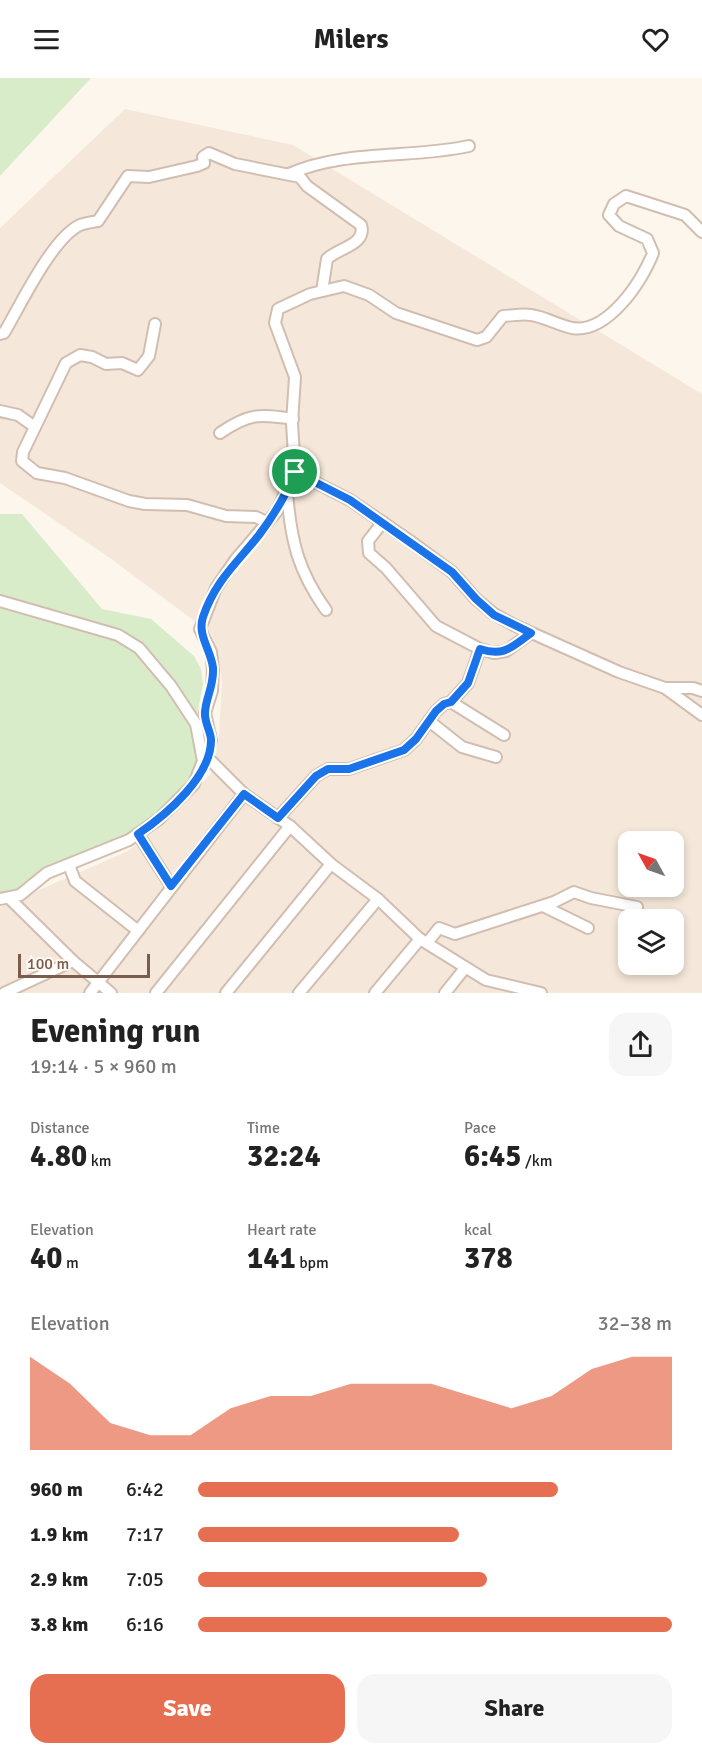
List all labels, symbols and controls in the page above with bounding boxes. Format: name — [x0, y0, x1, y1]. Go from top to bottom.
icon: menu — [30, 23, 63, 56]
text: Milers — [314, 23, 388, 56]
icon: heart — [639, 23, 672, 56]
pin — [269, 446, 320, 497]
icon: arrive — [278, 455, 311, 488]
north arrow — [618, 831, 684, 897]
map controls — [618, 831, 684, 975]
button: layers — [618, 909, 684, 975]
scale bar — [18, 951, 150, 978]
text: 100 m — [27, 954, 69, 974]
text: Evening run — [30, 1011, 200, 1052]
button: share — [609, 1013, 672, 1076]
text: 19:14 · 5 × 960 m — [30, 1054, 177, 1079]
text: Distance — [30, 1118, 90, 1138]
text: Time — [247, 1118, 280, 1138]
text: Pace — [464, 1118, 496, 1138]
text: 4.80 — [30, 1138, 87, 1175]
text: 32:24 — [247, 1138, 321, 1175]
text: 6:45 — [464, 1138, 521, 1175]
text: km — [87, 1151, 112, 1171]
text: /km — [521, 1151, 553, 1171]
text: Elevation — [30, 1220, 94, 1240]
text: Heart rate — [247, 1220, 316, 1240]
text: kcal — [464, 1220, 492, 1240]
text: 40 — [30, 1240, 62, 1277]
text: 141 — [247, 1240, 296, 1277]
text: 378 — [464, 1240, 513, 1277]
text: m — [62, 1253, 79, 1273]
text: bpm — [296, 1253, 329, 1273]
text: Elevation — [30, 1311, 110, 1336]
text: 32–38 m — [598, 1311, 672, 1336]
text: 960 m — [30, 1477, 83, 1502]
text: 6:42 — [126, 1477, 164, 1502]
text: 1.9 km — [30, 1522, 88, 1547]
text: 7:17 — [126, 1522, 164, 1547]
text: 2.9 km — [30, 1567, 88, 1592]
text: 7:05 — [126, 1567, 164, 1592]
text: 3.8 km — [30, 1612, 88, 1637]
text: 6:16 — [126, 1612, 164, 1637]
button: Save — [30, 1674, 345, 1743]
button: Share — [357, 1674, 672, 1743]

